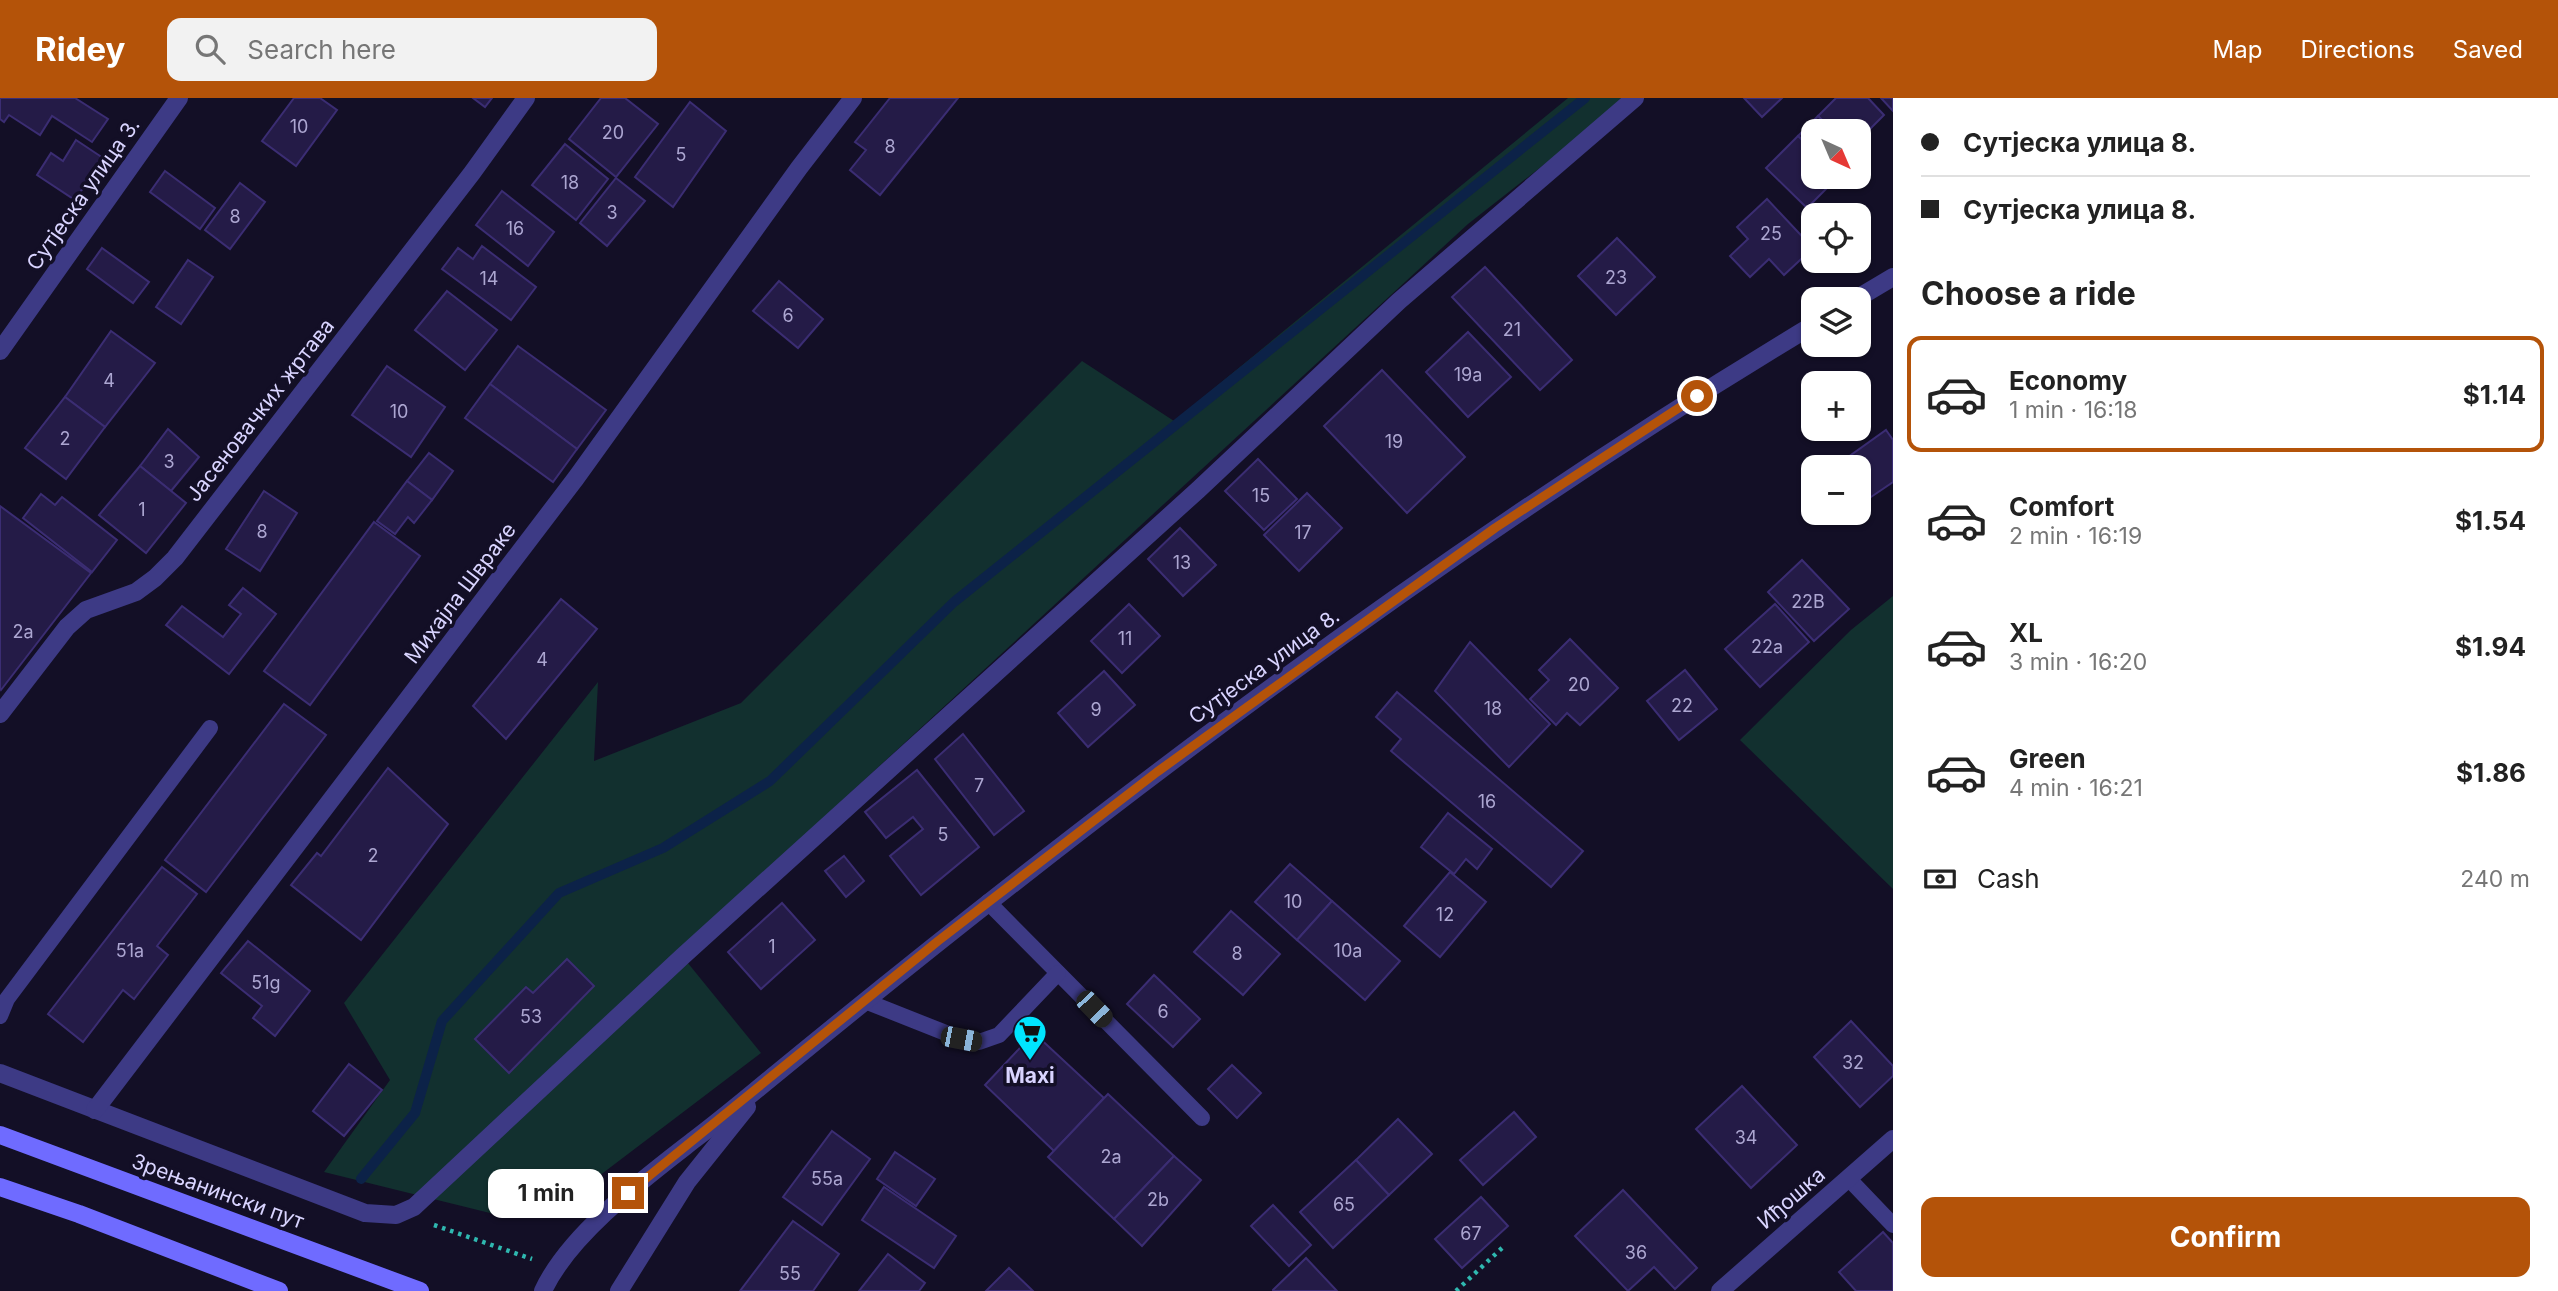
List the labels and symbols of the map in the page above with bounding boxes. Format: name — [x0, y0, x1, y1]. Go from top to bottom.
street label: Сутјеска улица 3. — [21, 113, 145, 275]
house number: 10 — [290, 116, 308, 137]
north arrow — [1801, 119, 1871, 189]
house number: 20 — [602, 122, 624, 143]
house number: 8 — [884, 136, 896, 157]
house number: 5 — [676, 144, 686, 165]
house number: 18 — [561, 172, 579, 193]
house number: 3 — [606, 202, 618, 223]
house number: 8 — [229, 206, 241, 227]
house number: 16 — [506, 218, 524, 239]
house number: 25 — [1760, 223, 1782, 244]
house number: 23 — [1605, 267, 1627, 288]
house number: 14 — [480, 268, 498, 289]
house number: 6 — [782, 305, 794, 326]
street label: Јасеновачких жртава — [181, 314, 339, 506]
house number: 21 — [1503, 319, 1521, 340]
house number: 19a — [1454, 364, 1482, 385]
house number: 4 — [103, 370, 115, 391]
route start — [1681, 380, 1713, 412]
house number: 10 — [390, 401, 408, 422]
house number: 2 — [60, 428, 70, 449]
house number: 19 — [1385, 431, 1403, 452]
house number: 3 — [163, 451, 175, 472]
house number: 15 — [1252, 485, 1270, 506]
house number: 1 — [138, 499, 146, 520]
street label: Михајла Швраке — [399, 518, 521, 668]
house number: 8 — [256, 521, 268, 542]
house number: 17 — [1294, 522, 1312, 543]
house number: 13 — [1173, 552, 1191, 573]
house number: 22B — [1791, 591, 1825, 612]
street label: Сутјеска улица 8. — [1184, 603, 1344, 729]
house number: 2a — [12, 621, 34, 642]
house number: 11 — [1118, 628, 1132, 649]
house number: 22a — [1751, 636, 1783, 657]
house number: 4 — [536, 649, 548, 670]
house number: 20 — [1568, 674, 1590, 695]
house number: 22 — [1671, 695, 1693, 716]
house number: 18 — [1484, 698, 1502, 719]
house number: 9 — [1090, 699, 1102, 720]
house number: 7 — [974, 775, 984, 796]
house number: 16 — [1478, 791, 1496, 812]
house number: 5 — [938, 824, 948, 845]
house number: 2 — [368, 845, 378, 866]
house number: 10 — [1284, 891, 1302, 912]
house number: 12 — [1436, 904, 1454, 925]
house number: 1 — [768, 936, 776, 957]
house number: 51a — [116, 940, 144, 961]
house number: 10a — [1334, 940, 1362, 961]
house number: 8 — [1231, 943, 1243, 964]
house number: 51g — [251, 972, 281, 993]
car — [1072, 987, 1117, 1031]
house number: 6 — [1157, 1001, 1169, 1022]
house number: 53 — [520, 1006, 542, 1027]
supermarket icon: Maxi — [1011, 1013, 1049, 1062]
car — [939, 1025, 984, 1053]
house number: 32 — [1842, 1052, 1864, 1073]
place label: Maxi — [1005, 1063, 1055, 1088]
house number: 34 — [1735, 1127, 1757, 1148]
house number: 2a — [1100, 1146, 1122, 1167]
street label: Зрењанински пут — [128, 1148, 308, 1234]
street label: Иђошка — [1752, 1162, 1830, 1234]
callout: 1 min — [488, 1168, 604, 1218]
house number: 55a — [811, 1168, 843, 1189]
route end — [612, 1177, 644, 1209]
house number: 2b — [1147, 1189, 1169, 1210]
house number: 65 — [1333, 1194, 1355, 1215]
house number: 67 — [1460, 1223, 1482, 1244]
house number: 36 — [1625, 1242, 1647, 1263]
house number: 55 — [779, 1263, 801, 1284]

